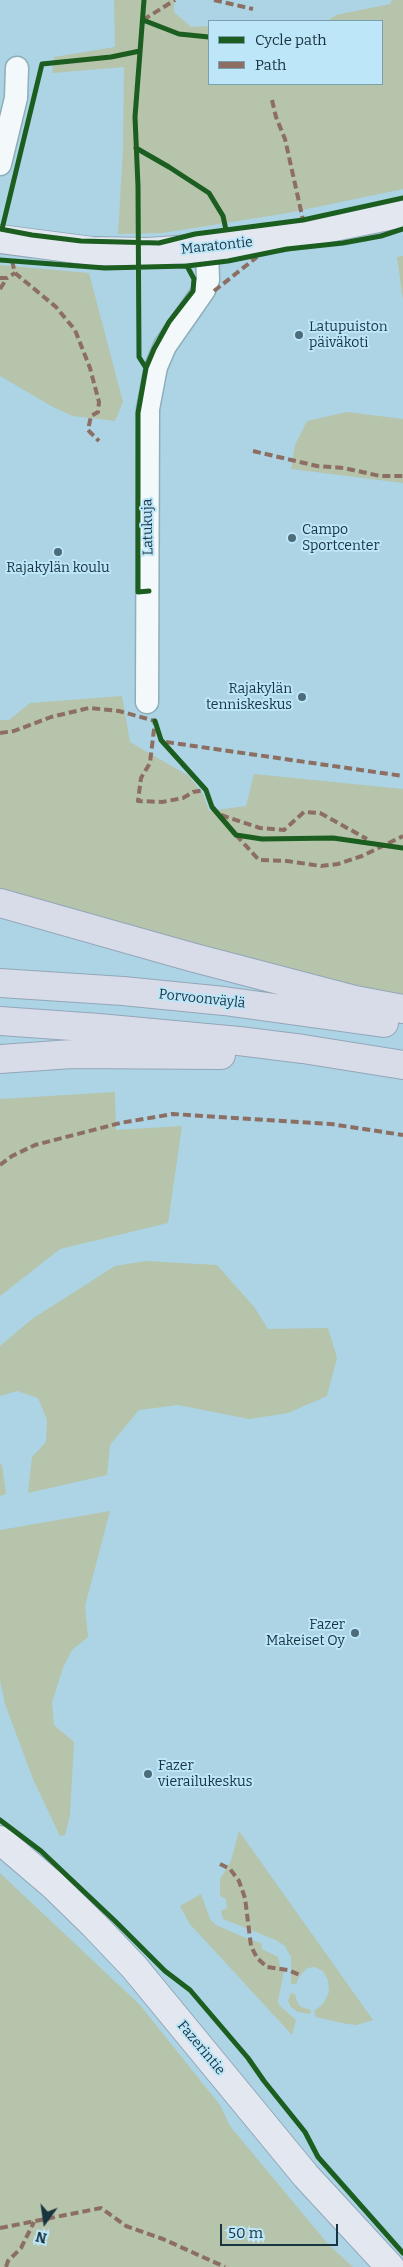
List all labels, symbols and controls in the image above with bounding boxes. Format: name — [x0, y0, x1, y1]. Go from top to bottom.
legend — [208, 20, 383, 85]
text: Cycle path — [255, 31, 327, 49]
text: Path — [255, 56, 286, 74]
street label: Maratontie — [180, 234, 254, 258]
place label: Latupuiston päiväkoti — [309, 319, 388, 352]
marker: Latupuiston päiväkoti — [293, 329, 305, 341]
street label: Latukuja — [139, 498, 157, 556]
place label: Campo Sportcenter — [302, 522, 380, 554]
marker: Campo Sportcenter — [286, 532, 298, 544]
marker: Rajakylän koulu — [52, 546, 64, 558]
place label: Rajakylän koulu — [6, 560, 110, 576]
place label: Rajakylän tenniskeskus — [206, 681, 292, 714]
marker: Rajakylän tenniskeskus — [296, 691, 308, 703]
street label: Porvoonväylä — [158, 986, 246, 1012]
place label: Fazer Makeiset Oy — [266, 1617, 345, 1650]
marker: Fazer Makeiset Oy — [349, 1627, 361, 1639]
place label: Fazer vierailukeskus — [158, 1758, 252, 1790]
marker: Fazer vierailukeskus — [142, 1768, 154, 1780]
street label: Fazerintie — [174, 2018, 228, 2078]
north arrow — [20, 2197, 70, 2247]
scale bar — [223, 2214, 340, 2246]
text: 50 m — [228, 2224, 263, 2242]
text: N — [34, 2227, 49, 2247]

